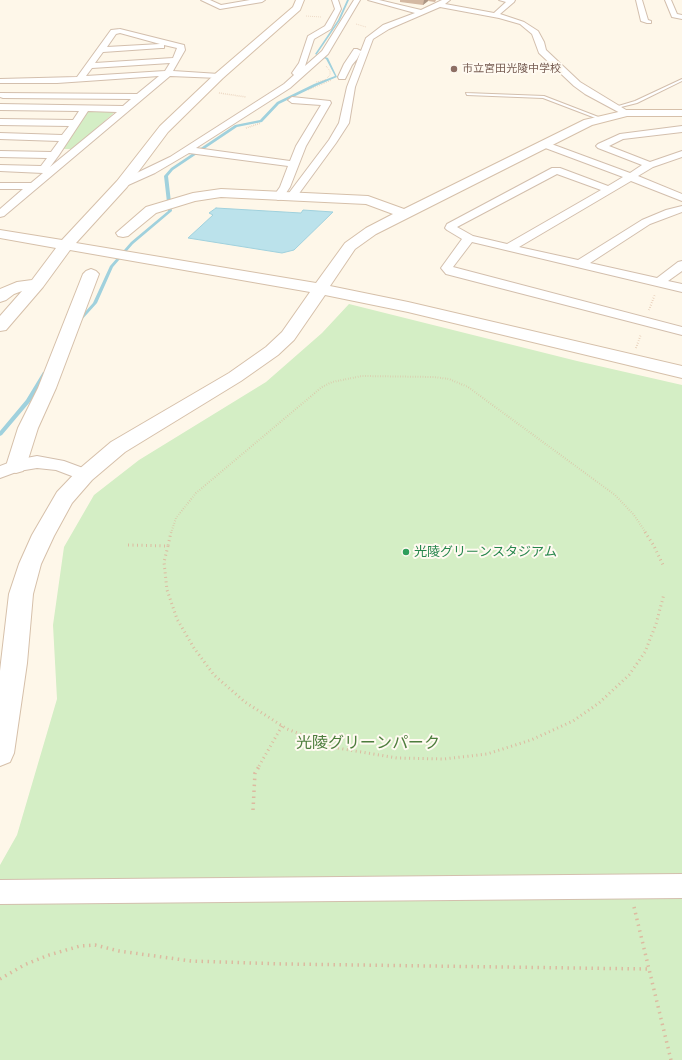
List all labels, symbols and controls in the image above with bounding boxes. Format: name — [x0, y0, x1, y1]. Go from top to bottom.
place label: 市立宮田光陵中学校 — [462, 62, 561, 76]
marker: 市立宮田光陵中学校 — [449, 64, 459, 74]
place label: 光陵グリーンスタジアム — [414, 544, 557, 560]
marker: 光陵グリーンスタジアム — [401, 547, 411, 557]
park label: 光陵グリーンパーク — [296, 734, 440, 754]

